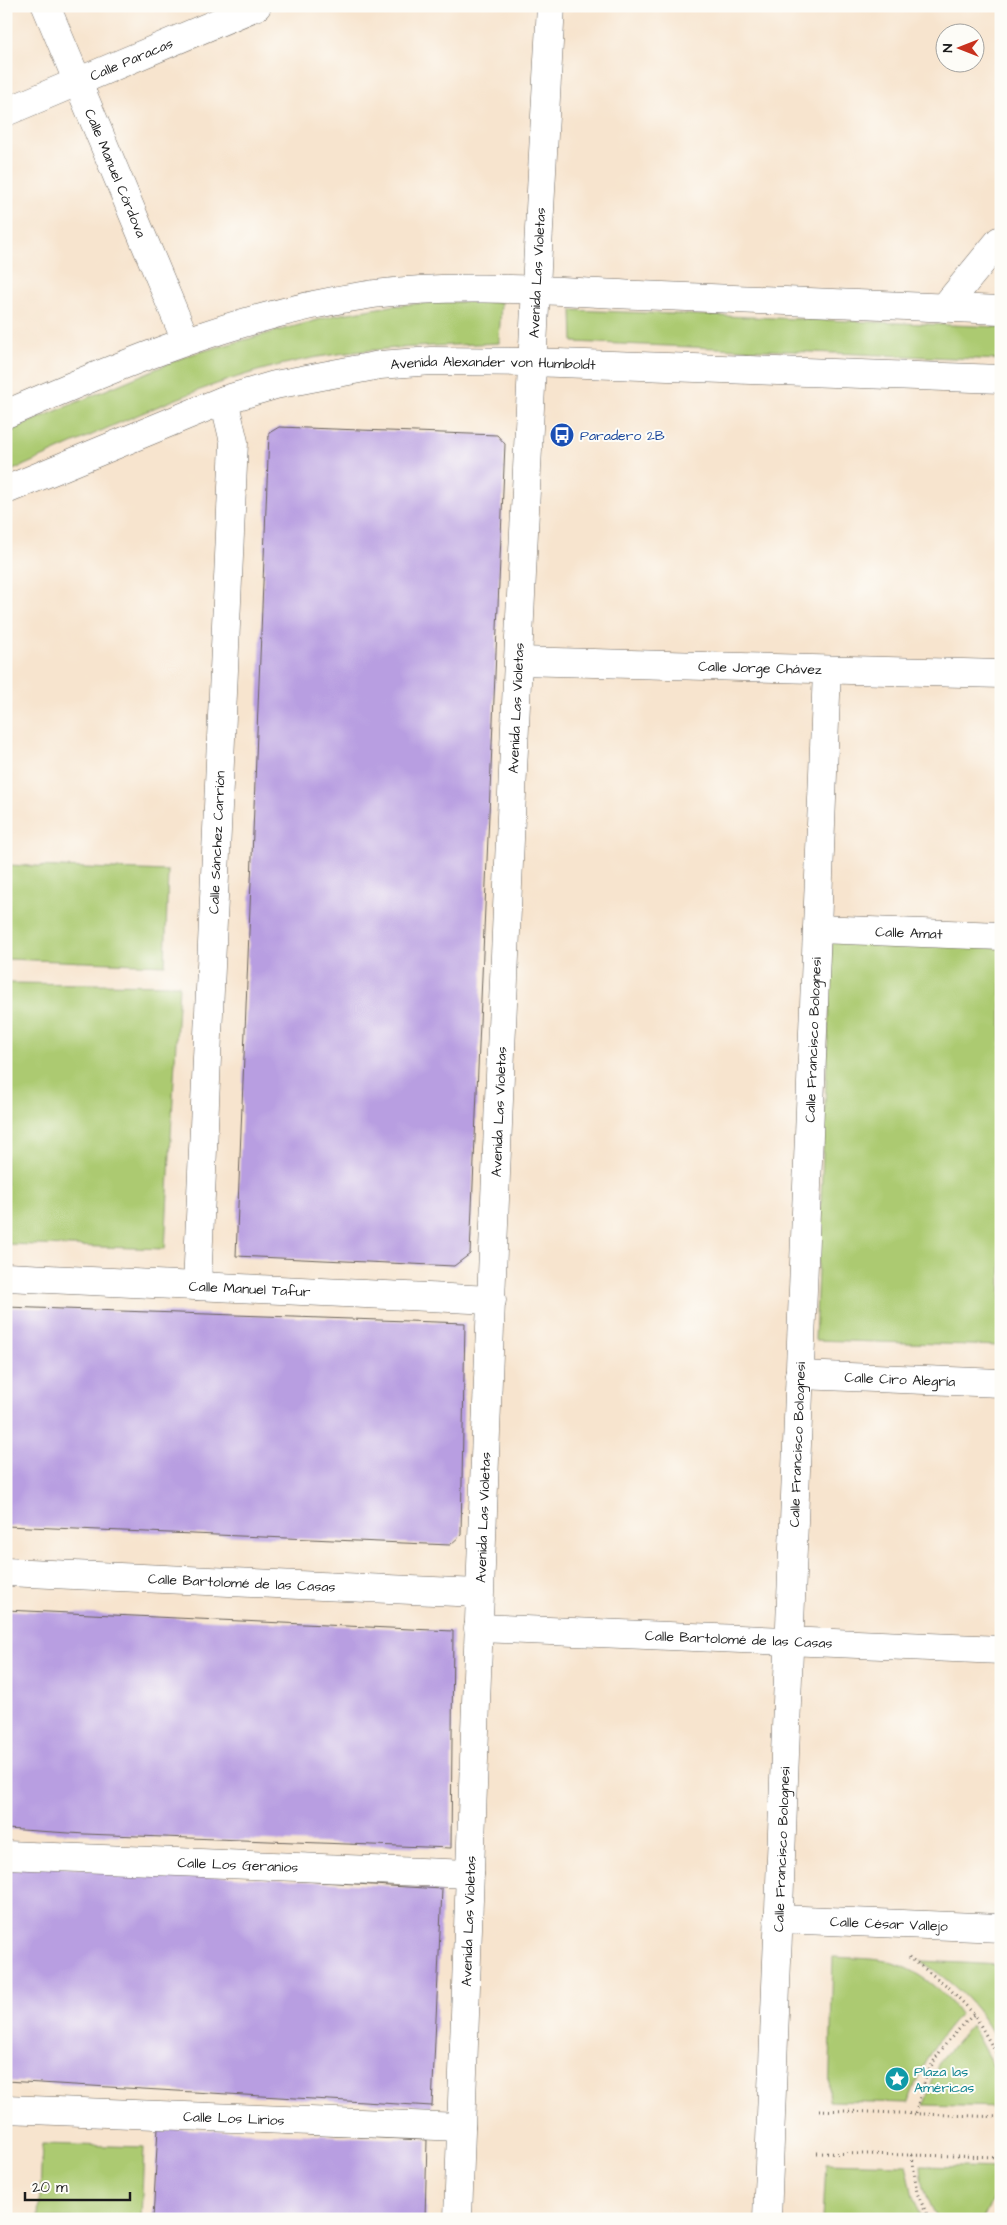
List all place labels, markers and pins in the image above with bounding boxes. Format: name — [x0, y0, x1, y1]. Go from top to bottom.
bus stop icon: Paradero 2B — [549, 422, 575, 448]
place label: Paradero 2B — [580, 426, 665, 446]
place label: Plaza las Américas — [914, 2062, 974, 2098]
place icon: Plaza las Américas — [884, 2066, 910, 2092]

